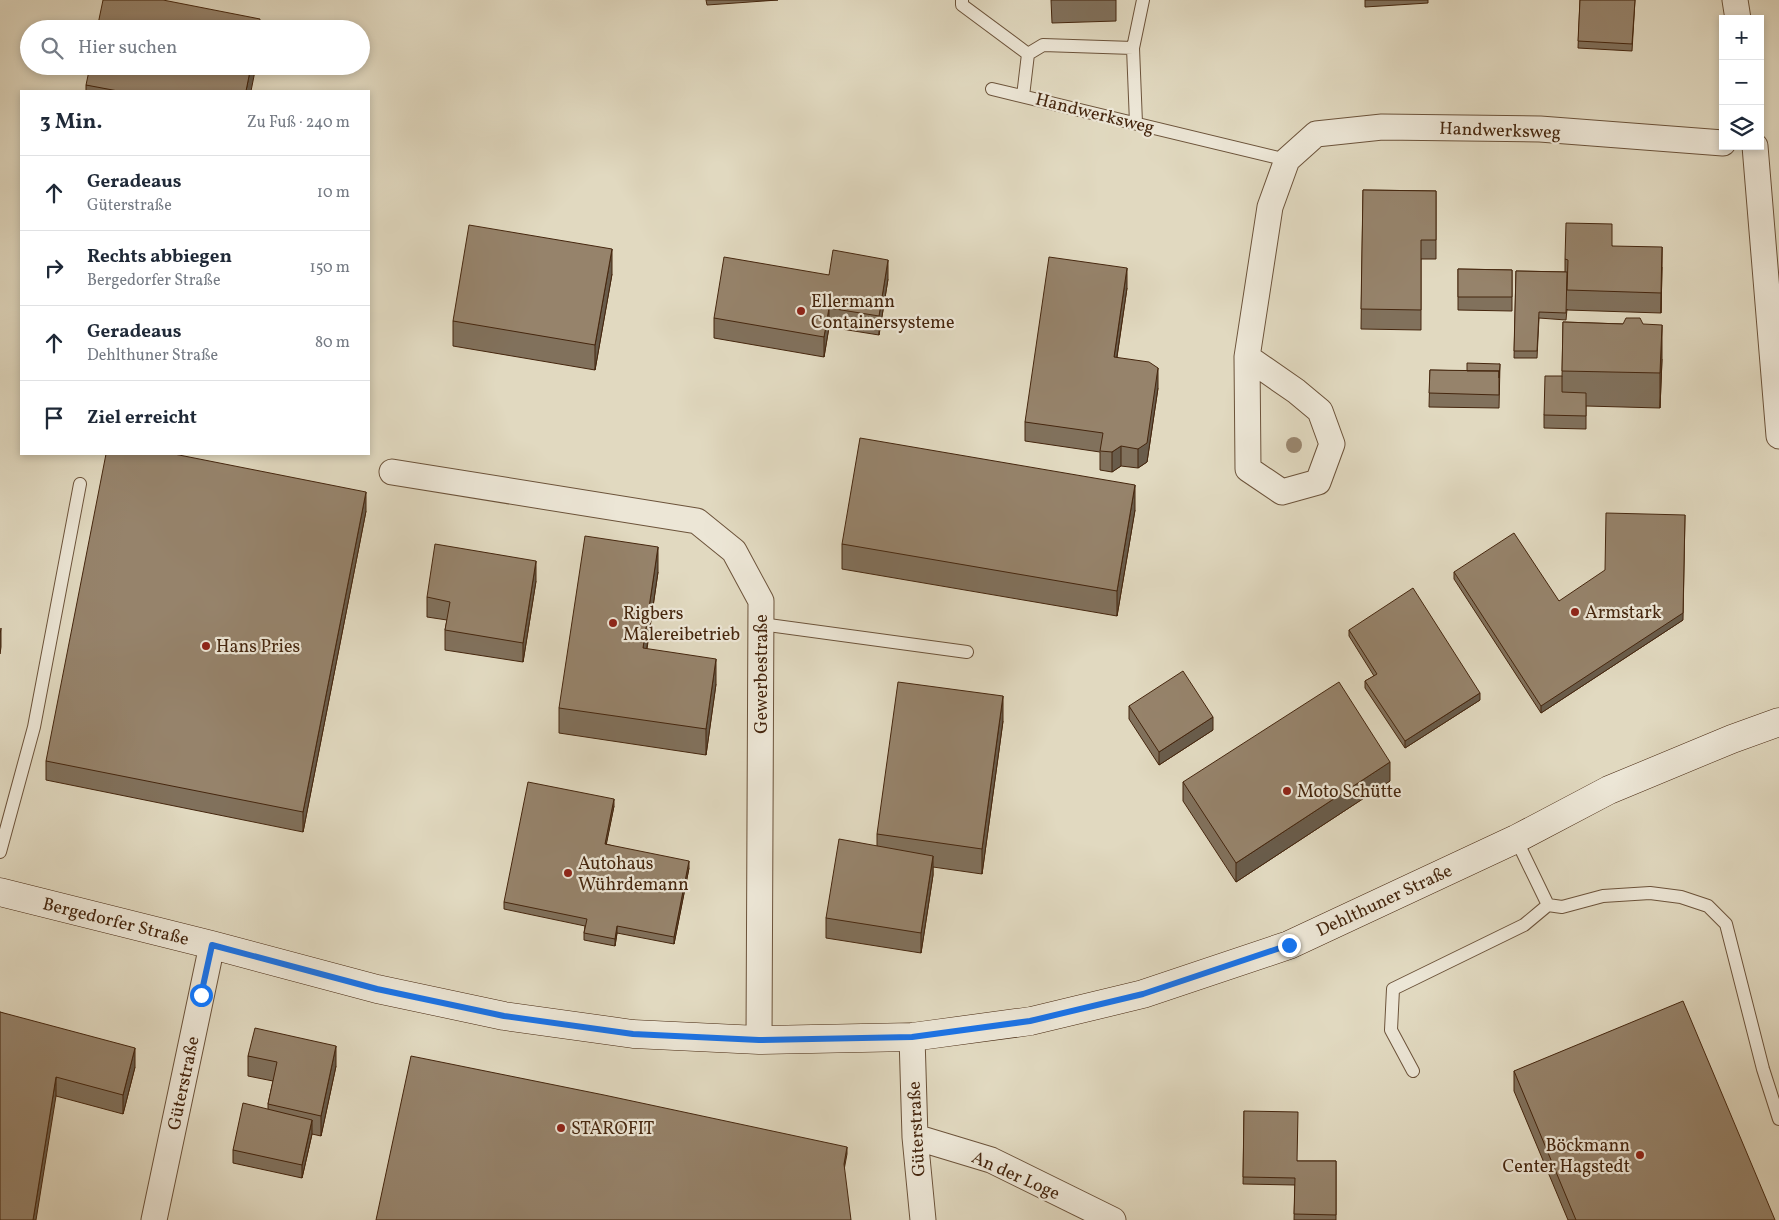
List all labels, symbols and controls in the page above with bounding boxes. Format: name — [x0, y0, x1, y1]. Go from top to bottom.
map controls — [1719, 15, 1764, 150]
button: + — [1719, 15, 1764, 60]
search box — [20, 20, 370, 75]
icon: search — [38, 34, 66, 62]
text: Hier suchen — [78, 35, 177, 61]
button: − — [1719, 60, 1764, 105]
street label: Handwerksweg — [1032, 88, 1157, 141]
button: layers — [1719, 105, 1764, 150]
text: 3 Min. — [40, 108, 102, 137]
text: Zu Fuß · 240 m — [247, 112, 350, 134]
street label: Handwerksweg — [1439, 117, 1561, 146]
text: Geradeaus — [87, 169, 182, 195]
icon: ahead — [40, 179, 68, 207]
text: 10 m — [317, 182, 350, 204]
text: Güterstraße — [87, 195, 172, 217]
text: Rechts abbiegen — [87, 244, 232, 270]
icon: right — [40, 254, 68, 282]
text: 150 m — [309, 257, 350, 279]
text: Bergedorfer Straße — [87, 270, 221, 292]
place label: Ellermann Containersysteme — [811, 290, 955, 336]
marker: Ellermann Containersysteme — [795, 305, 807, 317]
text: Geradeaus — [87, 319, 182, 345]
icon: ahead — [40, 329, 68, 357]
text: 80 m — [315, 332, 350, 354]
text: Dehlthuner Straße — [87, 345, 218, 367]
icon: arrive — [40, 404, 68, 432]
text: Ziel erreicht — [87, 405, 197, 431]
place label: Armstark — [1585, 601, 1662, 626]
place label: Rigbers Malereibetrieb — [623, 602, 740, 648]
marker: Armstark — [1569, 606, 1581, 618]
street label: Gewerbestraße — [750, 614, 775, 734]
marker: Rigbers Malereibetrieb — [607, 617, 619, 629]
place label: Hans Pries — [216, 635, 300, 660]
marker: Hans Pries — [200, 640, 212, 652]
place label: Moto Schütte — [1297, 780, 1402, 805]
marker: Moto Schütte — [1281, 785, 1293, 797]
place label: Autohaus Wührdemann — [578, 852, 689, 898]
street label: Dehlthuner Straße — [1313, 859, 1457, 944]
marker: Autohaus Wührdemann — [562, 867, 574, 879]
street label: Bergedorfer Straße — [40, 892, 192, 953]
route end — [1278, 934, 1301, 957]
route start — [190, 984, 213, 1007]
street label: Güterstraße — [162, 1034, 207, 1133]
street label: Güterstraße — [903, 1081, 932, 1177]
place label: STAROFIT — [571, 1117, 655, 1142]
marker: STAROFIT — [555, 1122, 567, 1134]
place label: Böckmann Center Hagstedt — [1503, 1134, 1630, 1180]
street label: An der Loge — [967, 1146, 1064, 1207]
marker: Böckmann Center Hagstedt — [1634, 1149, 1646, 1161]

